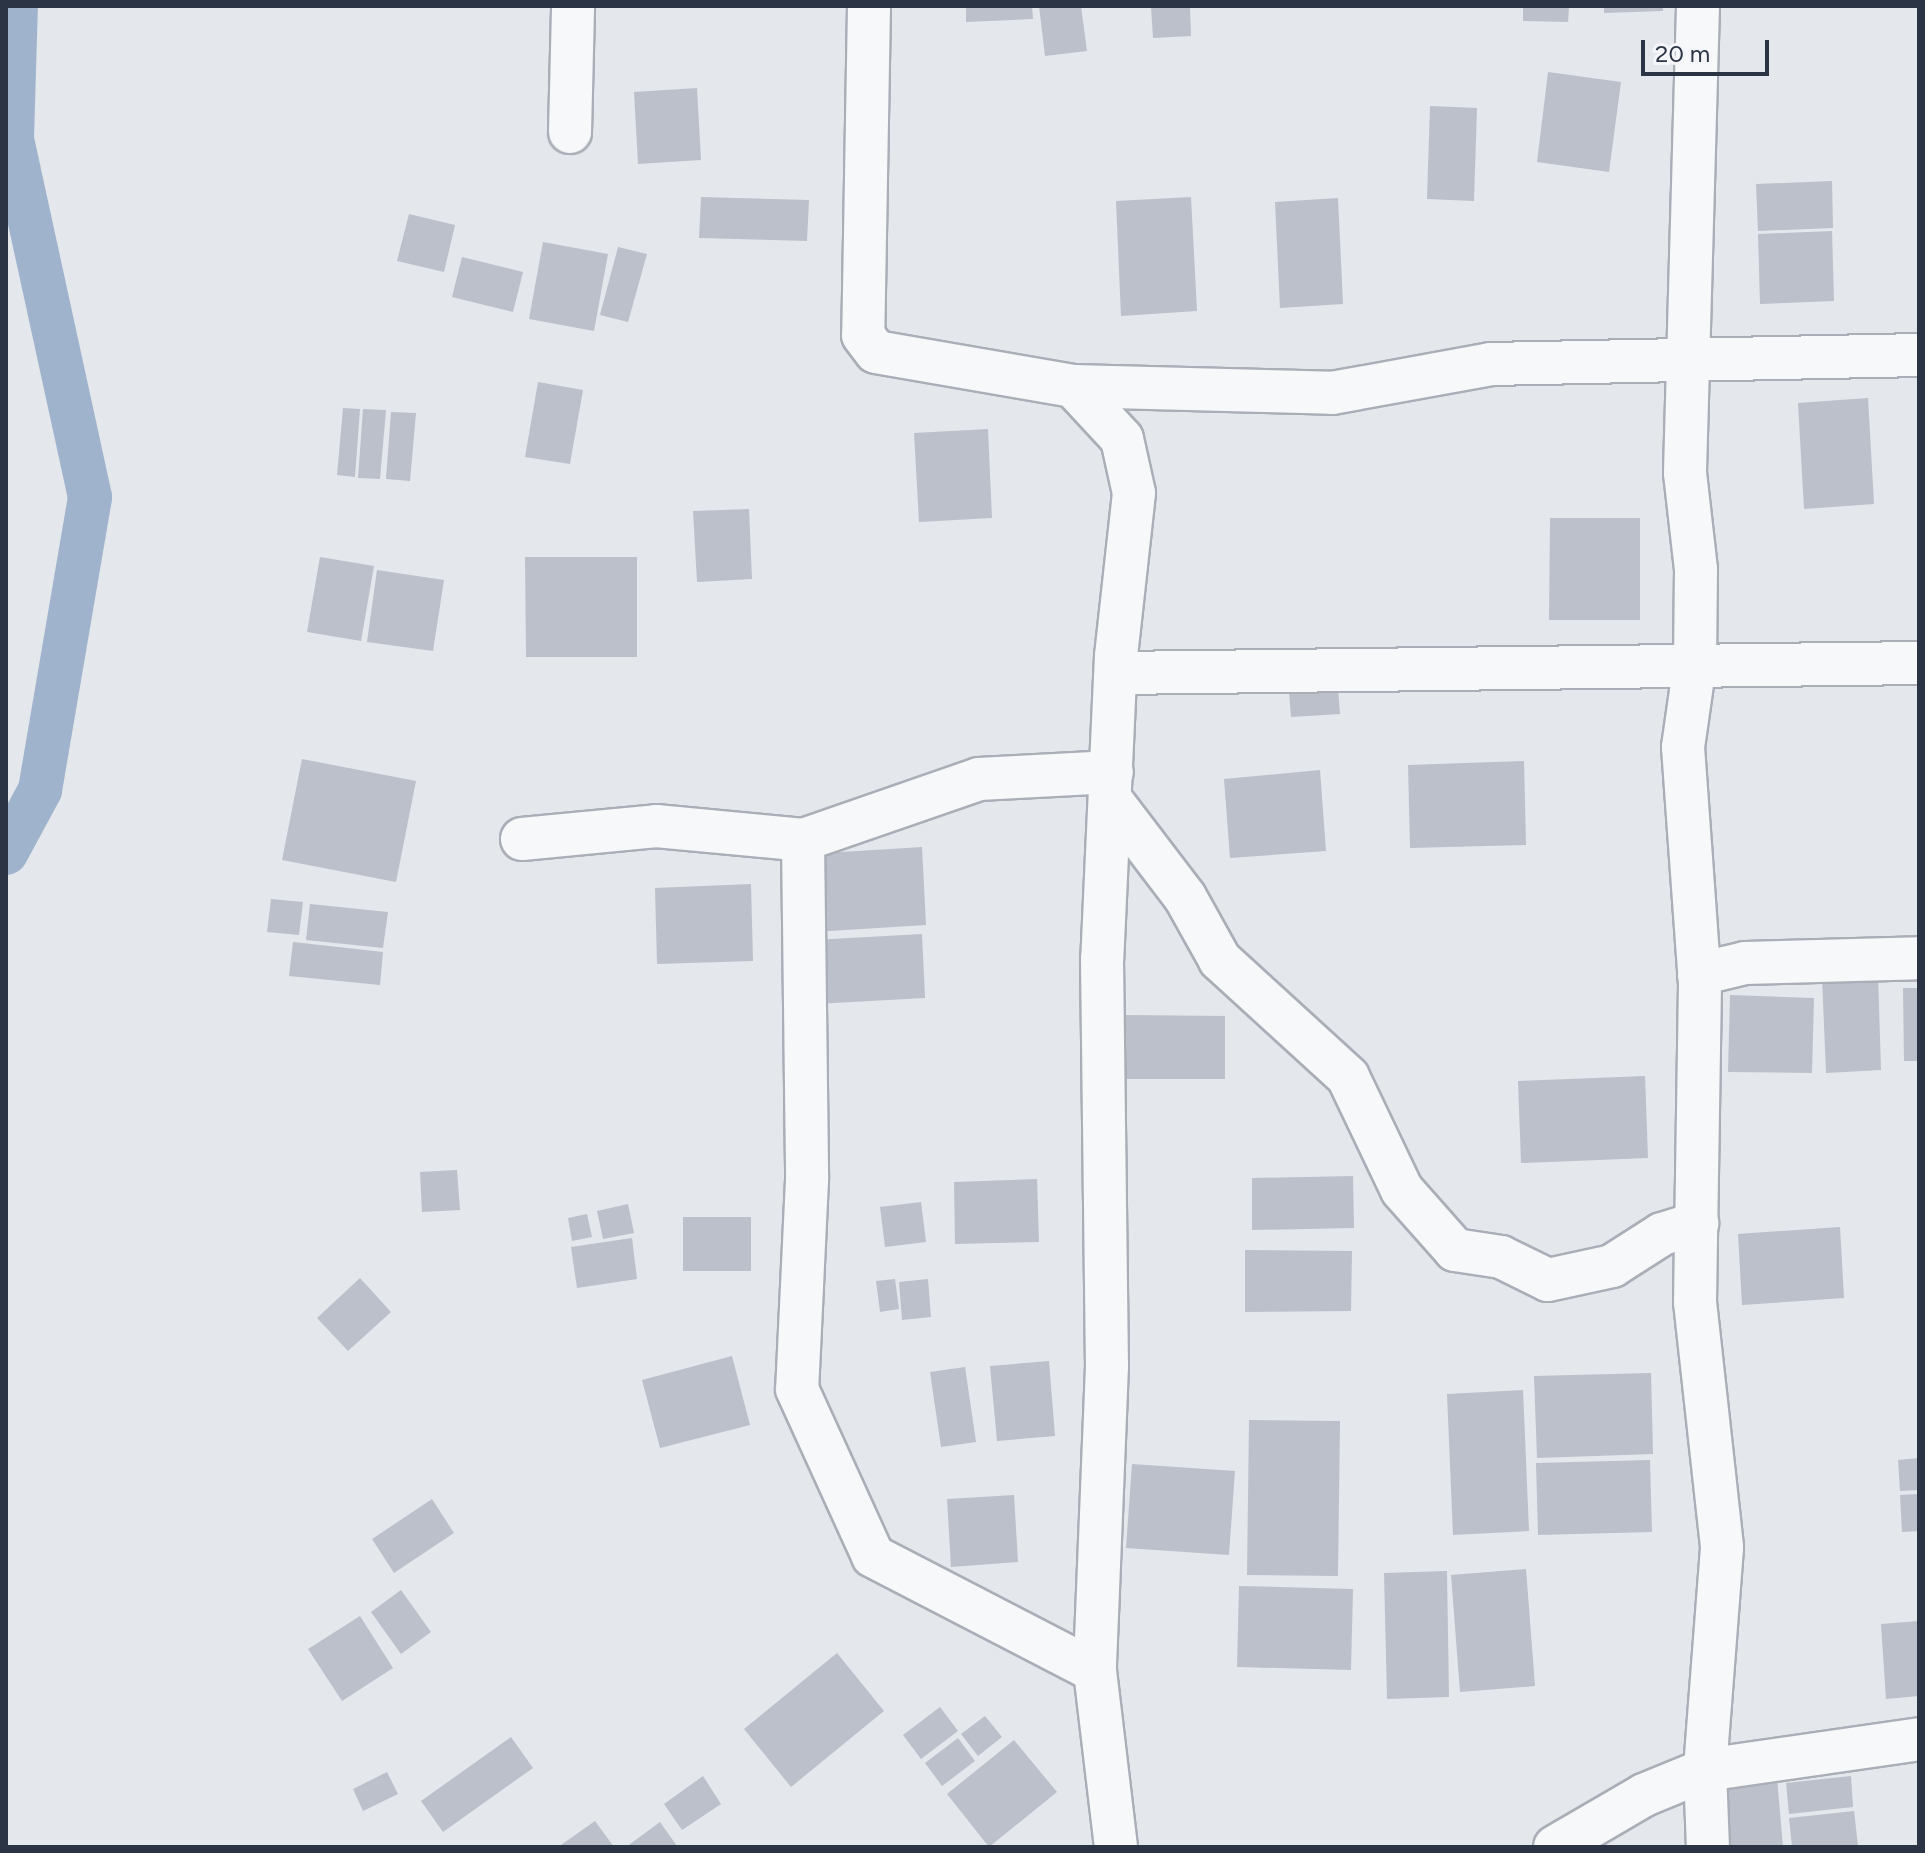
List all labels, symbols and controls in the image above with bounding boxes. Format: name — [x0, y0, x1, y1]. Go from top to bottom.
scale bar — [1645, 24, 1773, 74]
text: 20 m — [1655, 39, 1710, 68]

